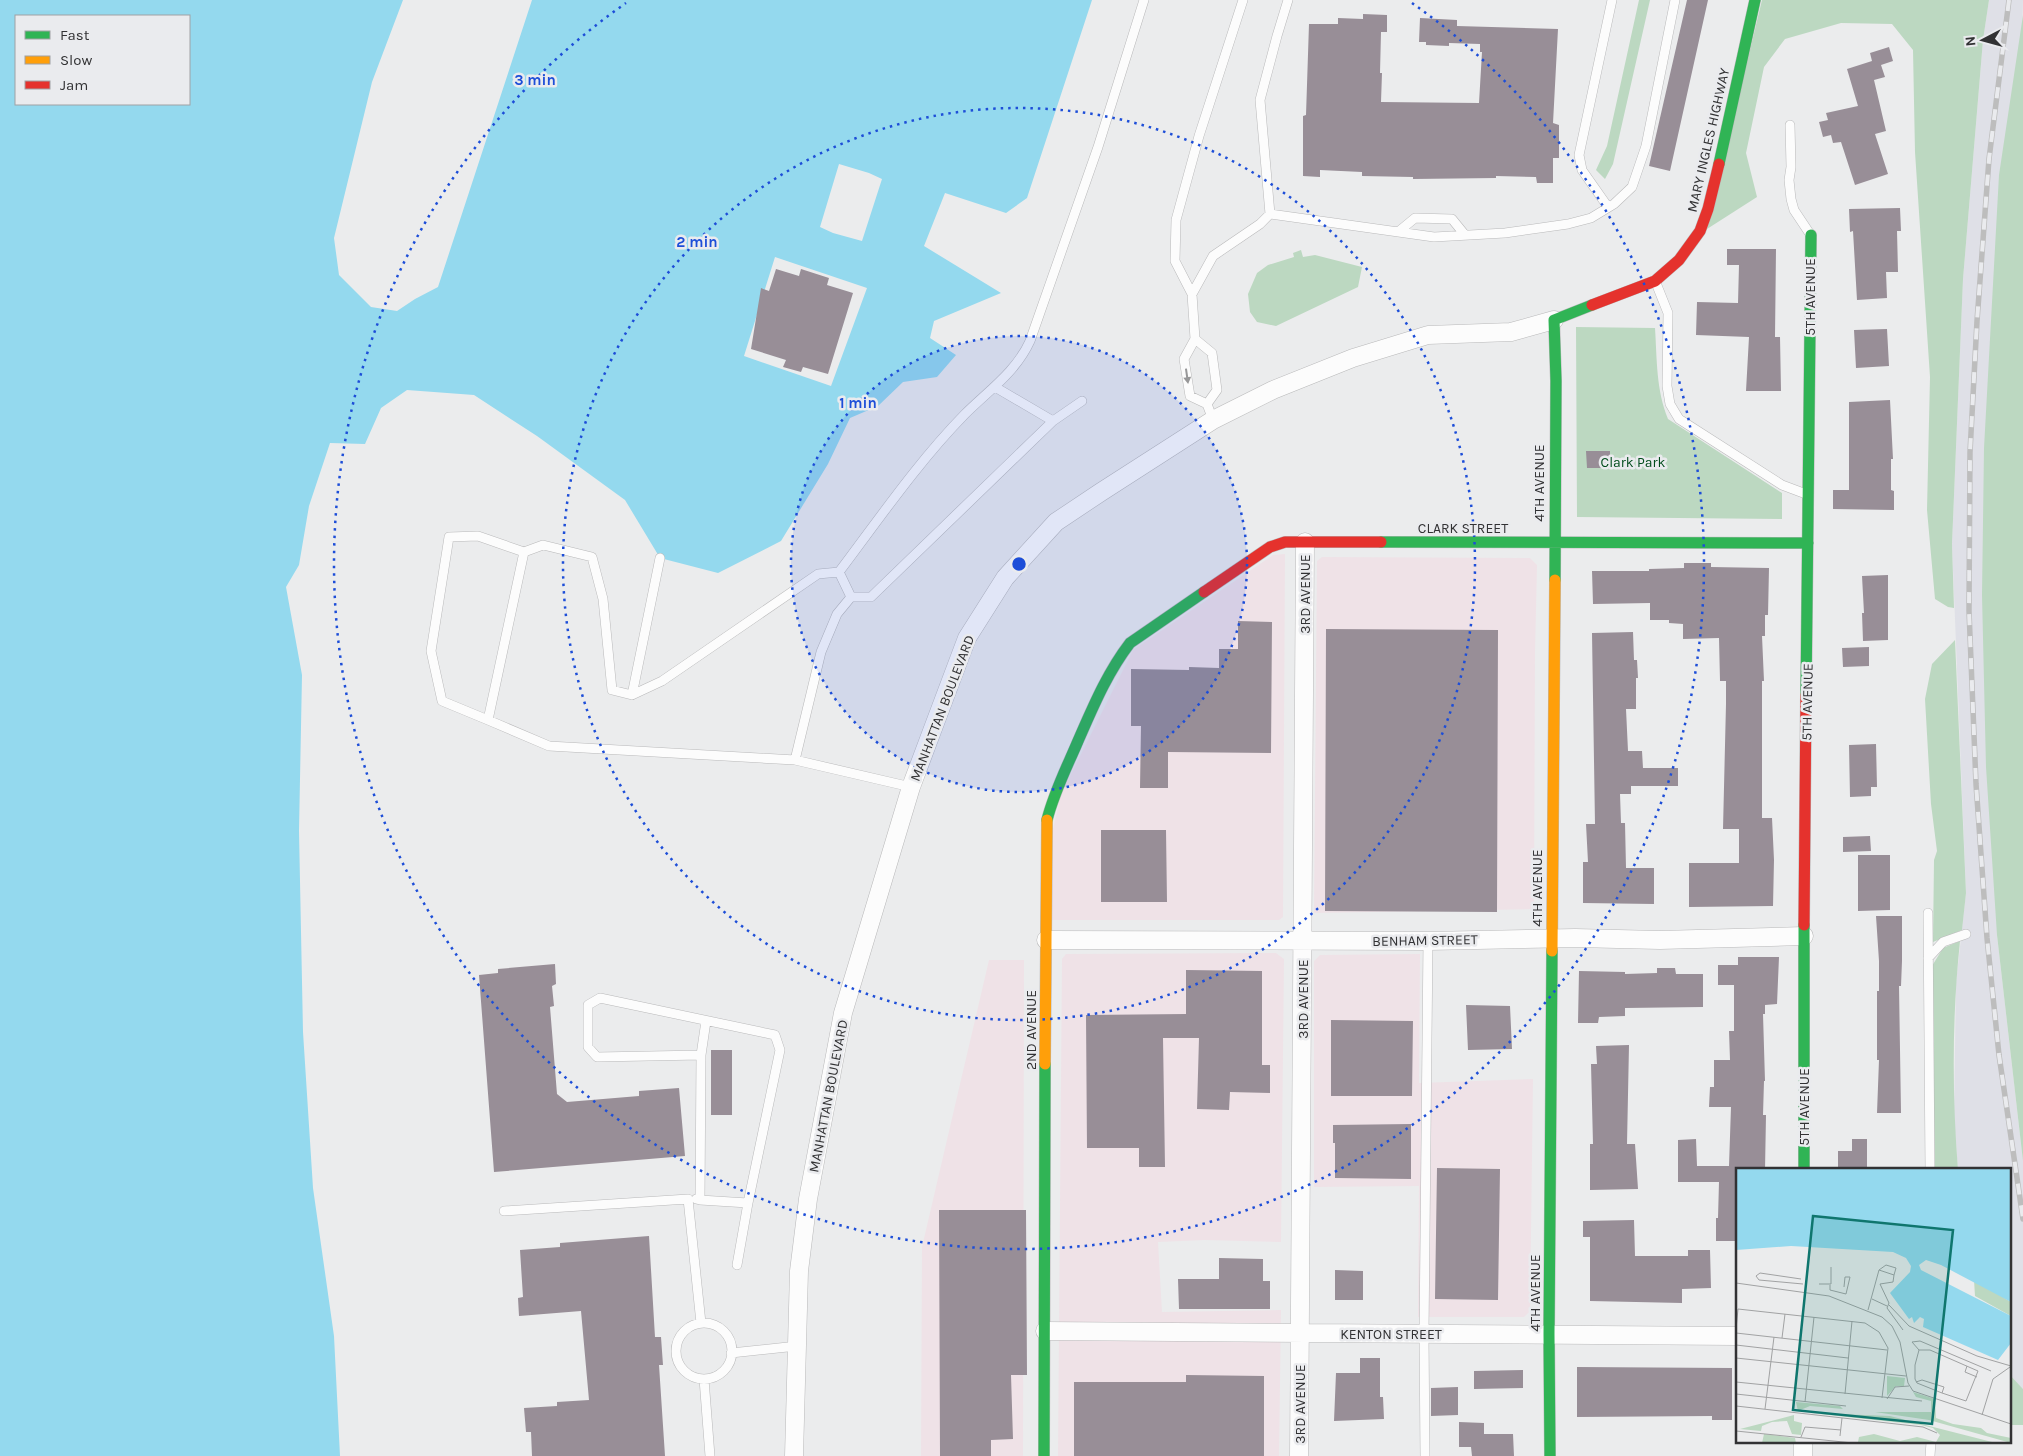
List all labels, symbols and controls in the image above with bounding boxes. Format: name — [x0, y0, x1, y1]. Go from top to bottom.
legend — [15, 15, 190, 105]
north arrow — [1958, 15, 2008, 65]
text: Fast — [60, 26, 90, 44]
text: N — [1962, 35, 1980, 47]
text: Slow — [60, 51, 92, 69]
street label: MARY INGLES HIGHWAY — [1684, 66, 1733, 214]
text: 3 min — [514, 71, 556, 89]
text: Jam — [60, 76, 88, 94]
text: 2 min — [676, 233, 718, 251]
street label: 5TH AVENUE — [1802, 258, 1819, 336]
one-way arrow — [1183, 368, 1191, 384]
text: 1 min — [839, 394, 877, 412]
street label: 4TH AVENUE — [1531, 444, 1548, 522]
park label: Clark Park — [1601, 454, 1666, 471]
street label: CLARK STREET — [1418, 520, 1508, 537]
street label: 3RD AVENUE — [1297, 554, 1314, 634]
centre of rings — [1010, 555, 1028, 573]
street label: MANHATTAN BOULEVARD — [907, 633, 978, 784]
street label: 5TH AVENUE — [1798, 663, 1817, 741]
street label: 4TH AVENUE — [1529, 849, 1546, 927]
street label: BENHAM STREET — [1372, 931, 1478, 950]
street label: 3RD AVENUE — [1295, 959, 1312, 1039]
street label: 2ND AVENUE — [1023, 990, 1040, 1070]
street label: MANHATTAN BOULEVARD — [805, 1018, 852, 1174]
street label: 5TH AVENUE — [1796, 1068, 1813, 1146]
inset map — [1736, 1168, 2010, 1444]
street label: 4TH AVENUE — [1527, 1254, 1544, 1332]
street label: KENTON STREET — [1340, 1326, 1442, 1343]
street label: 3RD AVENUE — [1292, 1364, 1309, 1444]

